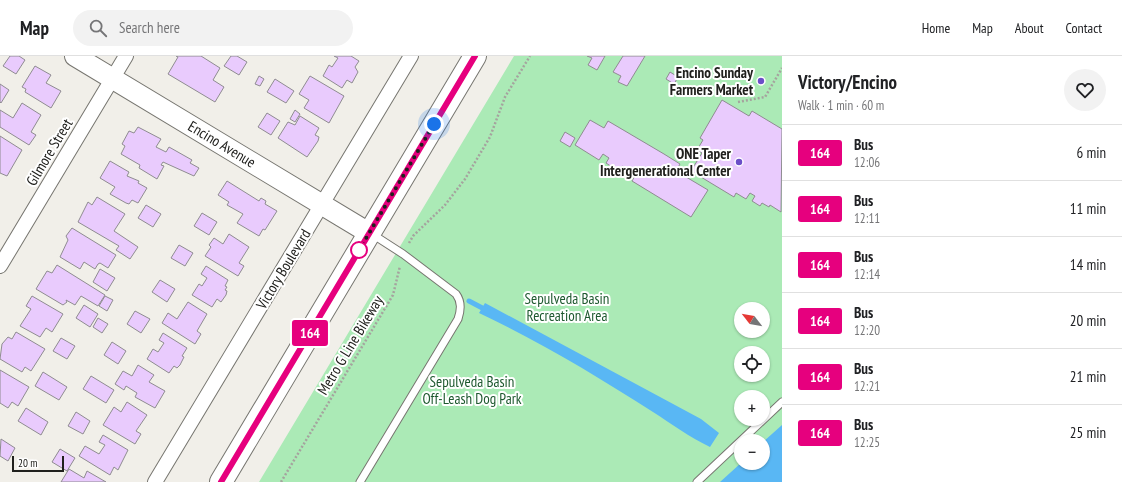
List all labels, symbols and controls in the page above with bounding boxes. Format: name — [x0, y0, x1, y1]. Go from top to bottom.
search box — [73, 10, 353, 46]
text: Map — [20, 16, 49, 40]
icon: search — [87, 17, 109, 39]
text: Search here — [119, 18, 180, 37]
text: Home — [922, 19, 950, 37]
text: Map — [972, 19, 993, 37]
text: About — [1015, 19, 1044, 37]
text: Contact — [1066, 19, 1102, 37]
place label: Encino Sunday Farmers Market — [670, 63, 754, 99]
button: heart — [1064, 69, 1106, 111]
text: Victory/Encino — [798, 70, 897, 94]
marker: Encino Sunday Farmers Market — [756, 76, 766, 86]
text: Walk · 1 min · 60 m — [798, 97, 884, 114]
your location — [424, 114, 444, 134]
street label: Gilmore Street — [22, 115, 76, 189]
street label: Encino Avenue — [185, 116, 259, 172]
text: Bus — [854, 135, 873, 154]
text: 6 min — [1076, 143, 1106, 162]
place label: ONE Taper Intergenerational Center — [600, 144, 732, 180]
text: 164 — [810, 144, 830, 162]
text: 12:06 — [854, 154, 880, 171]
marker: ONE Taper Intergenerational Center — [734, 157, 744, 167]
text: Bus — [854, 191, 873, 210]
text: 11 min — [1070, 199, 1106, 218]
text: 164 — [810, 200, 830, 218]
text: 12:11 — [854, 210, 880, 227]
street label: Victory Boulevard — [251, 225, 314, 314]
unlabelled marker — [350, 241, 368, 259]
text: Bus — [854, 247, 873, 266]
text: 14 min — [1070, 255, 1106, 274]
text: 164 — [810, 256, 830, 274]
text: 12:14 — [854, 266, 880, 283]
park label: Sepulveda Basin Recreation Area — [525, 289, 609, 325]
street label: Metro G Line Bikeway — [313, 292, 387, 398]
north arrow — [734, 302, 770, 338]
map controls — [734, 302, 770, 470]
text: Bus — [854, 303, 873, 322]
text: 20 min — [1070, 311, 1106, 330]
text: 164 — [810, 312, 830, 330]
line badge: 164 — [287, 320, 333, 346]
text: 12:20 — [854, 322, 880, 339]
text: 164 — [300, 324, 320, 342]
button: locate — [734, 346, 770, 382]
text: Bus — [854, 359, 873, 378]
text: 21 min — [1070, 367, 1106, 386]
text: 164 — [810, 368, 830, 386]
park label: Sepulveda Basin Off-Leash Dog Park — [422, 372, 522, 408]
text: 12:21 — [854, 378, 880, 395]
button: + — [734, 390, 770, 426]
text: Bus — [854, 415, 873, 434]
text: 25 min — [1070, 423, 1106, 442]
text: 164 — [810, 424, 830, 442]
button: − — [734, 434, 770, 470]
text: 12:25 — [854, 434, 880, 451]
scale bar — [12, 454, 64, 473]
text: 20 m — [18, 456, 37, 470]

